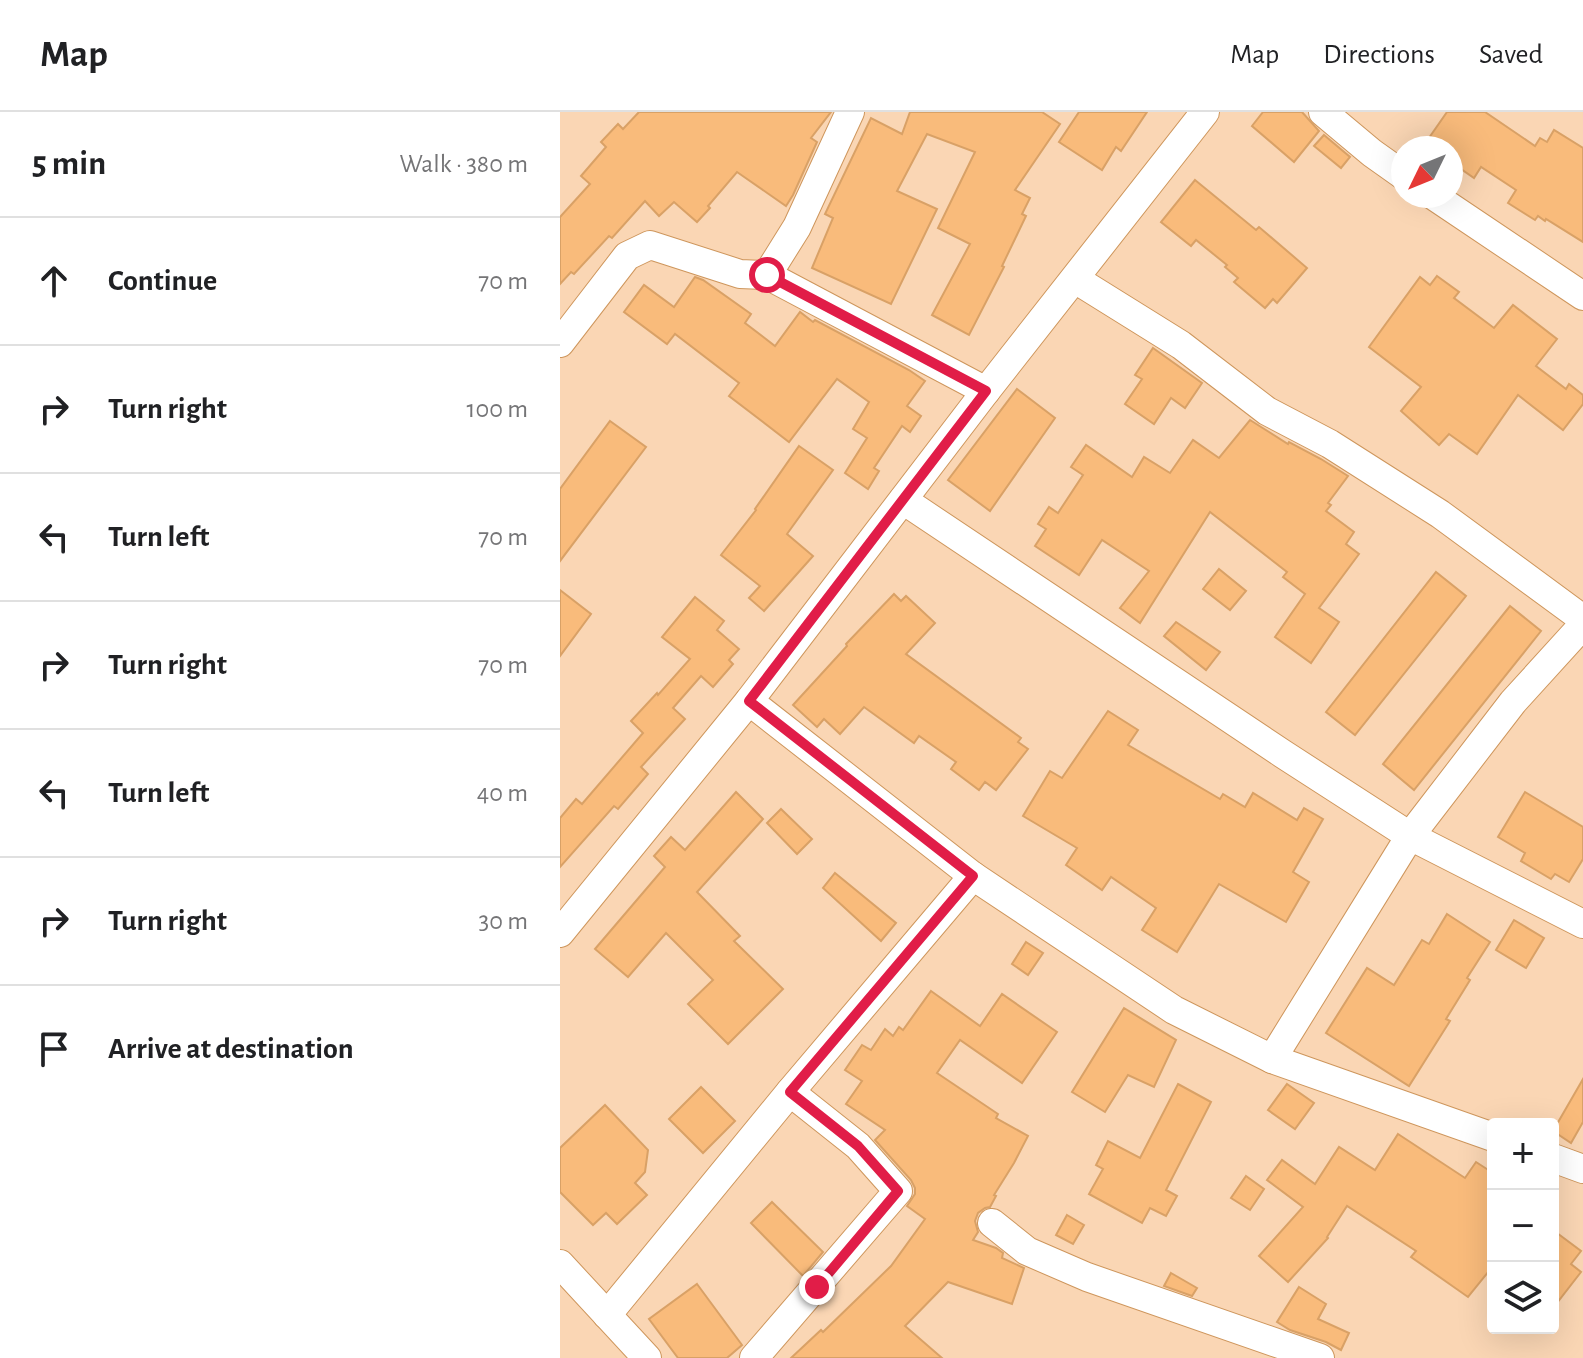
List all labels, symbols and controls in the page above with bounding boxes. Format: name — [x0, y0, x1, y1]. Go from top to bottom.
text: Map — [40, 36, 108, 74]
text: Map — [1230, 41, 1279, 69]
text: Directions — [1323, 41, 1435, 69]
text: Saved — [1479, 41, 1543, 69]
north arrow — [1391, 136, 1463, 208]
text: 5 min — [32, 147, 106, 181]
text: Walk · 380 m — [400, 151, 528, 177]
route start — [749, 257, 785, 293]
icon: ahead — [32, 259, 76, 303]
text: Continue — [108, 266, 217, 296]
text: 70 m — [478, 268, 528, 294]
icon: right — [32, 387, 76, 431]
text: Turn right — [108, 394, 227, 424]
text: 100 m — [467, 396, 528, 422]
icon: left — [32, 515, 76, 559]
text: Turn left — [108, 522, 209, 552]
text: 70 m — [478, 524, 528, 550]
icon: right — [32, 643, 76, 687]
text: Turn right — [108, 650, 227, 680]
text: 70 m — [478, 652, 528, 678]
icon: left — [32, 771, 76, 815]
text: Turn left — [108, 778, 209, 808]
text: 40 m — [477, 780, 528, 806]
icon: right — [32, 899, 76, 943]
text: Turn right — [108, 906, 227, 936]
text: 30 m — [478, 908, 528, 934]
icon: arrive — [32, 1027, 76, 1071]
text: Arrive at destination — [108, 1034, 354, 1064]
map controls — [1487, 1118, 1559, 1334]
button: + — [1487, 1118, 1559, 1190]
button: − — [1487, 1190, 1559, 1262]
button: layers — [1487, 1262, 1559, 1334]
route end — [799, 1269, 835, 1305]

